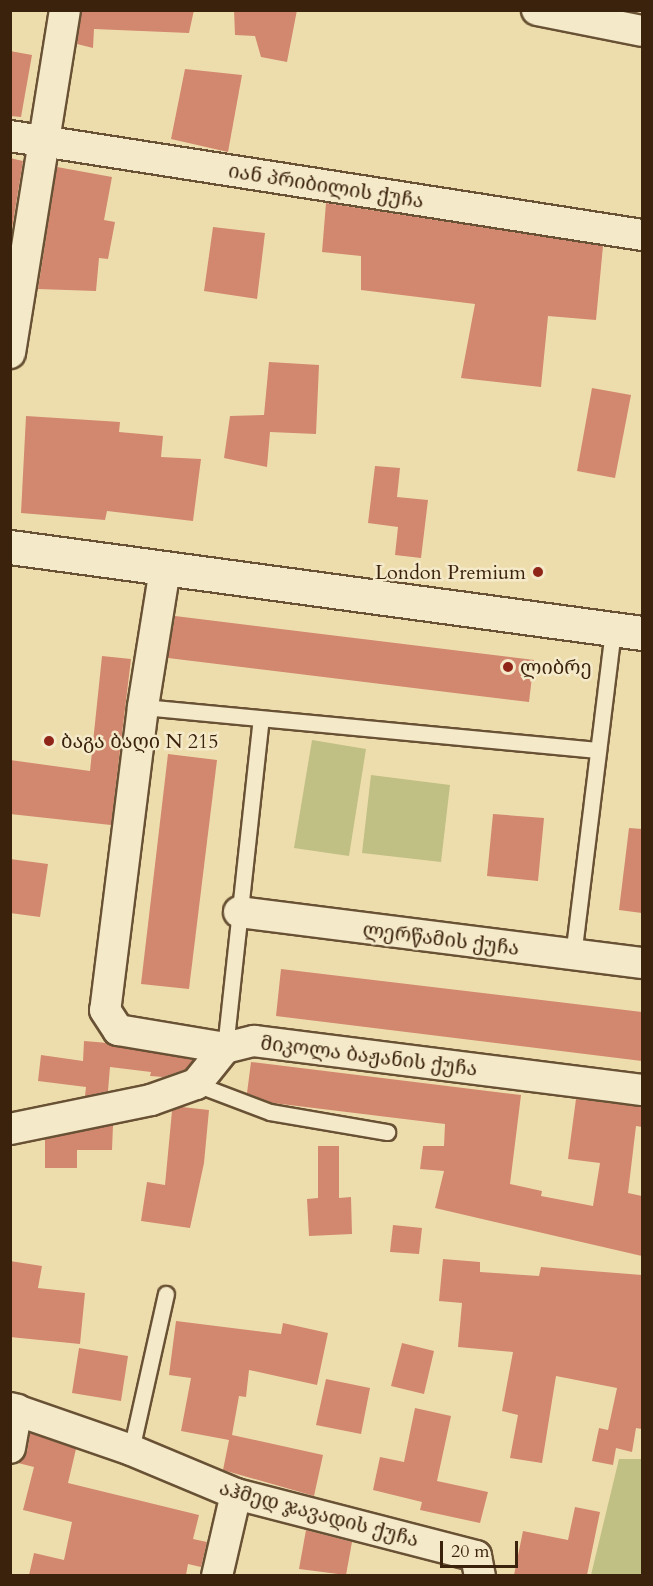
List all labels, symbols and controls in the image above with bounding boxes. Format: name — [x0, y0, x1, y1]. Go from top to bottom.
street label: იან პრიბილის ქუჩა — [227, 159, 425, 213]
place label: London Premium — [375, 560, 526, 584]
marker: London Premium — [531, 565, 545, 579]
place label: ლიბრე — [520, 655, 592, 679]
marker: ლიბრე — [501, 660, 515, 674]
place label: ბაგა ბაღი N 215 — [61, 729, 219, 753]
marker: ბაგა ბაღი N 215 — [42, 734, 56, 748]
street label: ლერწამის ქუჩა — [361, 917, 521, 961]
street label: მიკოლა ბაჟანის ქუჩა — [259, 1031, 479, 1081]
street label: აჰმედ ჯავადის ქუჩა — [217, 1476, 421, 1552]
scale bar — [443, 1529, 521, 1567]
text: 20 m — [451, 1539, 490, 1564]

